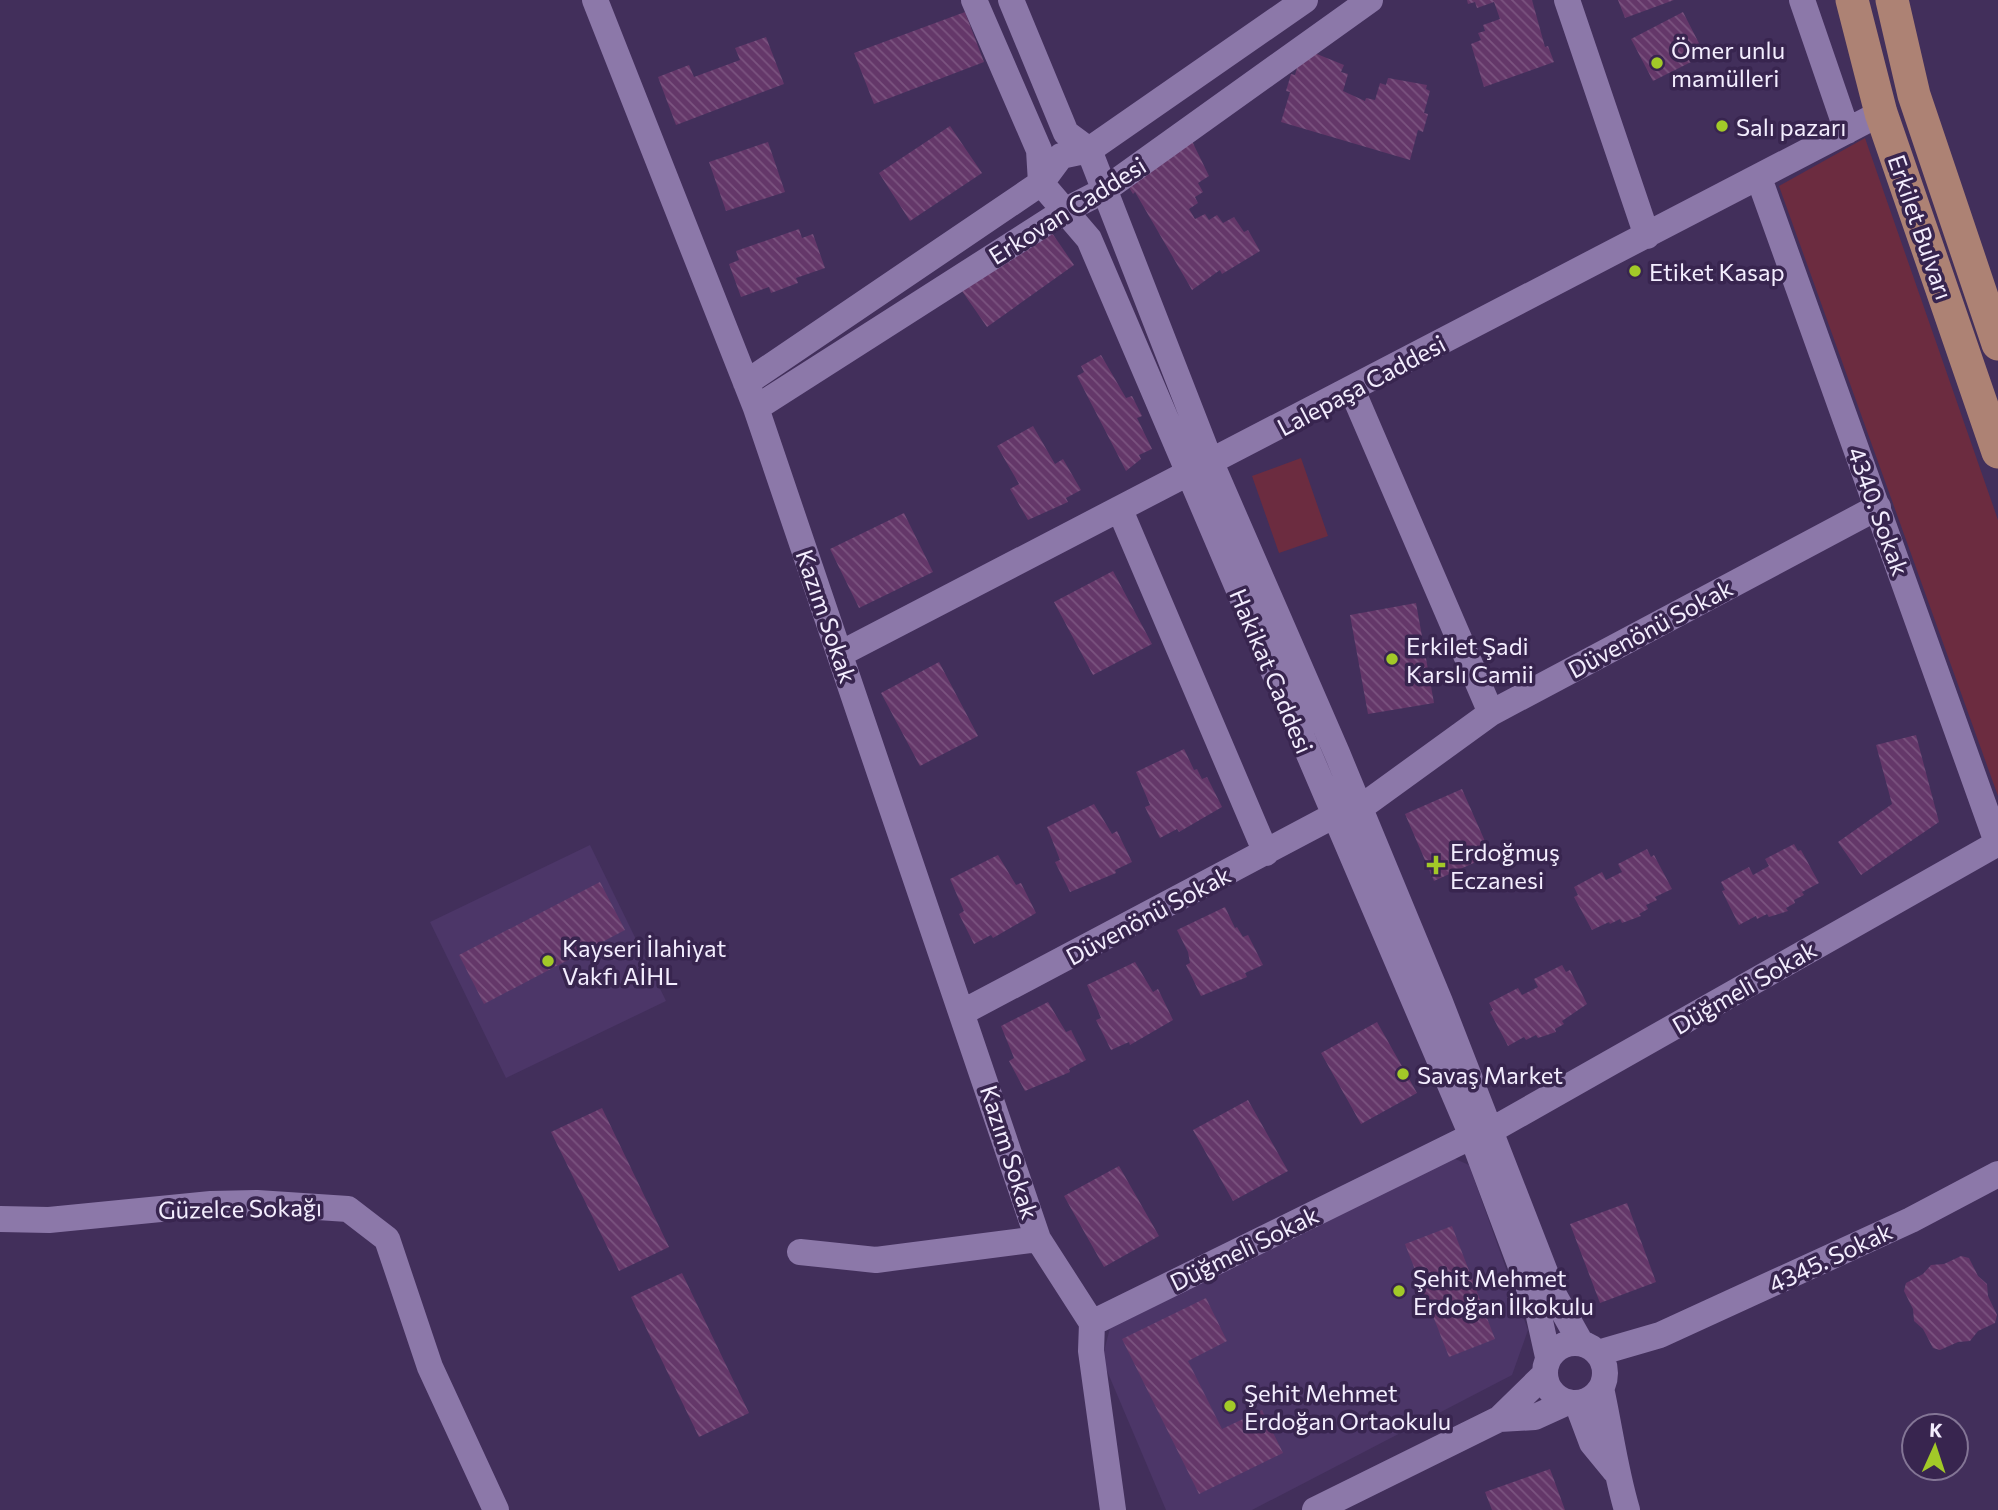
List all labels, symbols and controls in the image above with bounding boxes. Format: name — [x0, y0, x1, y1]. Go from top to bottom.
place label: Ömer unlu mamülleri — [1671, 35, 1785, 92]
marker: Ömer unlu mamülleri — [1649, 55, 1665, 71]
place label: Salı pazarı — [1736, 112, 1846, 141]
marker: Salı pazarı — [1714, 118, 1730, 134]
street label: Erkovan Caddesi — [983, 150, 1151, 270]
street label: Erkilet Bulvarı — [1883, 151, 1959, 303]
place label: Etiket Kasap — [1649, 257, 1785, 286]
marker: Etiket Kasap — [1627, 263, 1643, 279]
street label: Lalepaşa Caddesi — [1272, 328, 1450, 442]
street label: 4340. Sokak — [1842, 443, 1916, 579]
street label: Kazım Sokak — [791, 545, 863, 687]
street label: Düvenönü Sokak — [1563, 572, 1737, 684]
street label: Hakikat Caddesi — [1224, 584, 1320, 758]
place label: Erkilet Şadi Karslı Camii — [1406, 631, 1534, 688]
marker: Erkilet Şadi Karslı Camii — [1384, 651, 1400, 667]
place label: Erdoğmuş Eczanesi — [1450, 837, 1560, 894]
marker: Erdoğmuş Eczanesi — [1428, 857, 1444, 873]
street label: Düvenönü Sokak — [1061, 859, 1235, 971]
place label: Kayseri İlahiyat Vakfı AİHL — [562, 933, 727, 990]
street label: Düğmeli Sokak — [1667, 934, 1821, 1040]
marker: Kayseri İlahiyat Vakfı AİHL — [540, 953, 556, 969]
place label: Savaş Market — [1417, 1060, 1563, 1089]
marker: Savaş Market — [1395, 1066, 1411, 1082]
street label: Kazım Sokak — [975, 1081, 1045, 1223]
street label: Güzelce Sokağı — [158, 1192, 322, 1224]
street label: Düğmeli Sokak — [1165, 1200, 1323, 1296]
street label: 4345. Sokak — [1764, 1216, 1896, 1298]
place label: Şehit Mehmet Erdoğan İlkokulu — [1413, 1263, 1594, 1320]
marker: Şehit Mehmet Erdoğan İlkokulu — [1391, 1283, 1407, 1299]
place label: Şehit Mehmet Erdoğan Ortaokulu — [1244, 1378, 1451, 1435]
marker: Şehit Mehmet Erdoğan Ortaokulu — [1222, 1398, 1238, 1414]
north arrow — [1900, 1412, 1970, 1482]
text: K — [1929, 1418, 1943, 1441]

